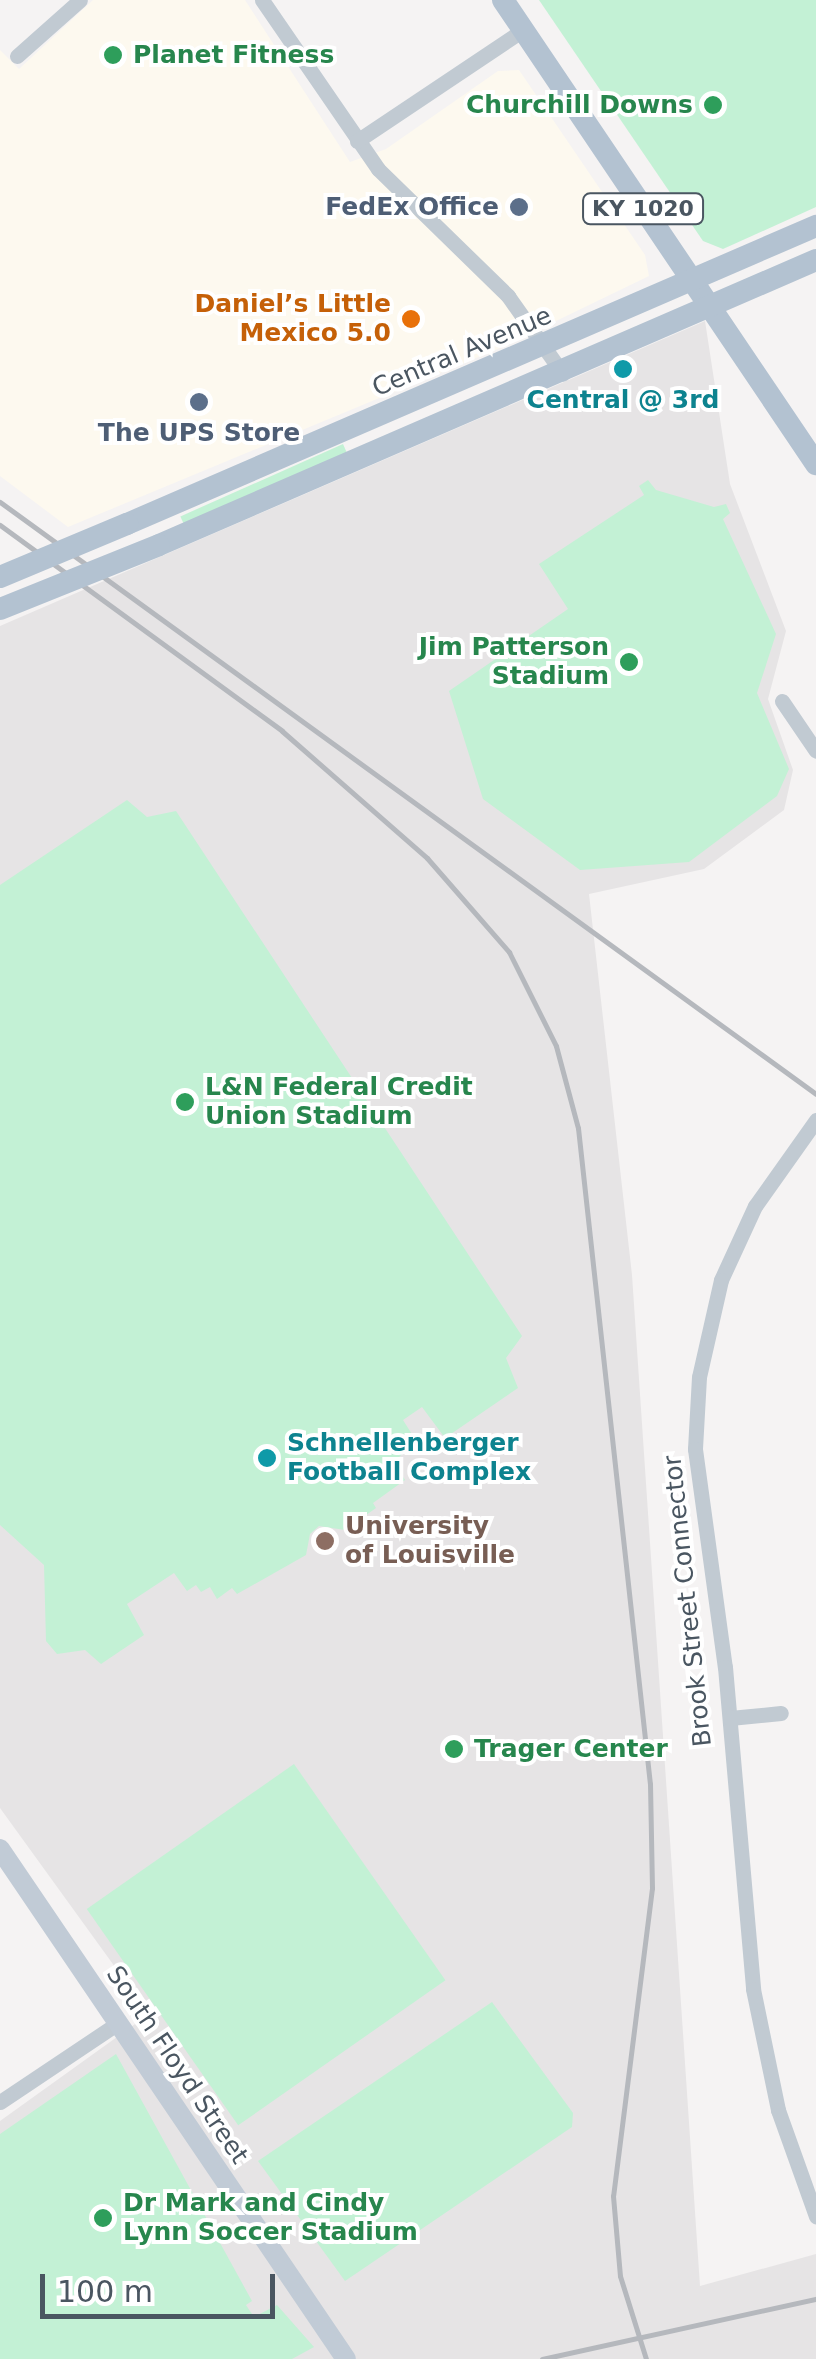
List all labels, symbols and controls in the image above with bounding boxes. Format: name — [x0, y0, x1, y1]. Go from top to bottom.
place label: Planet Fitness — [133, 40, 334, 70]
marker: Planet Fitness — [102, 44, 124, 66]
place label: Churchill Downs — [466, 90, 693, 120]
marker: Churchill Downs — [702, 94, 724, 116]
place label: FedEx Office — [325, 192, 499, 222]
road number: KY 1020 — [580, 192, 706, 226]
marker: FedEx Office — [508, 196, 530, 218]
place label: Daniel’s Little Mexico 5.0 — [194, 290, 391, 349]
street label: Central Avenue — [368, 301, 556, 403]
marker: Daniel’s Little Mexico 5.0 — [400, 308, 422, 330]
marker: Central @ 3rd — [612, 358, 634, 380]
place label: Central @ 3rd — [527, 385, 719, 415]
marker: The UPS Store — [188, 391, 210, 413]
place label: The UPS Store — [98, 418, 300, 448]
place label: Jim Patterson Stadium — [419, 633, 609, 692]
marker: Jim Patterson Stadium — [618, 651, 640, 673]
place label: L&N Federal Credit Union Stadium — [205, 1073, 473, 1132]
marker: L&N Federal Credit Union Stadium — [174, 1091, 196, 1113]
place label: Schnellenberger Football Complex — [287, 1429, 531, 1488]
marker: Schnellenberger Football Complex — [256, 1447, 278, 1469]
street label: Brook Street Connector — [658, 1454, 718, 1748]
place label: University of Louisville — [345, 1512, 515, 1571]
marker: University of Louisville — [314, 1530, 336, 1552]
place label: Trager Center — [474, 1734, 668, 1764]
marker: Trager Center — [443, 1738, 465, 1760]
street label: South Floyd Street — [100, 1961, 254, 2169]
place label: Dr Mark and Cindy Lynn Soccer Stadium — [123, 2189, 418, 2248]
marker: Dr Mark and Cindy Lynn Soccer Stadium — [92, 2207, 114, 2229]
scale bar — [45, 2254, 280, 2316]
text: 100 m — [57, 2274, 153, 2309]

